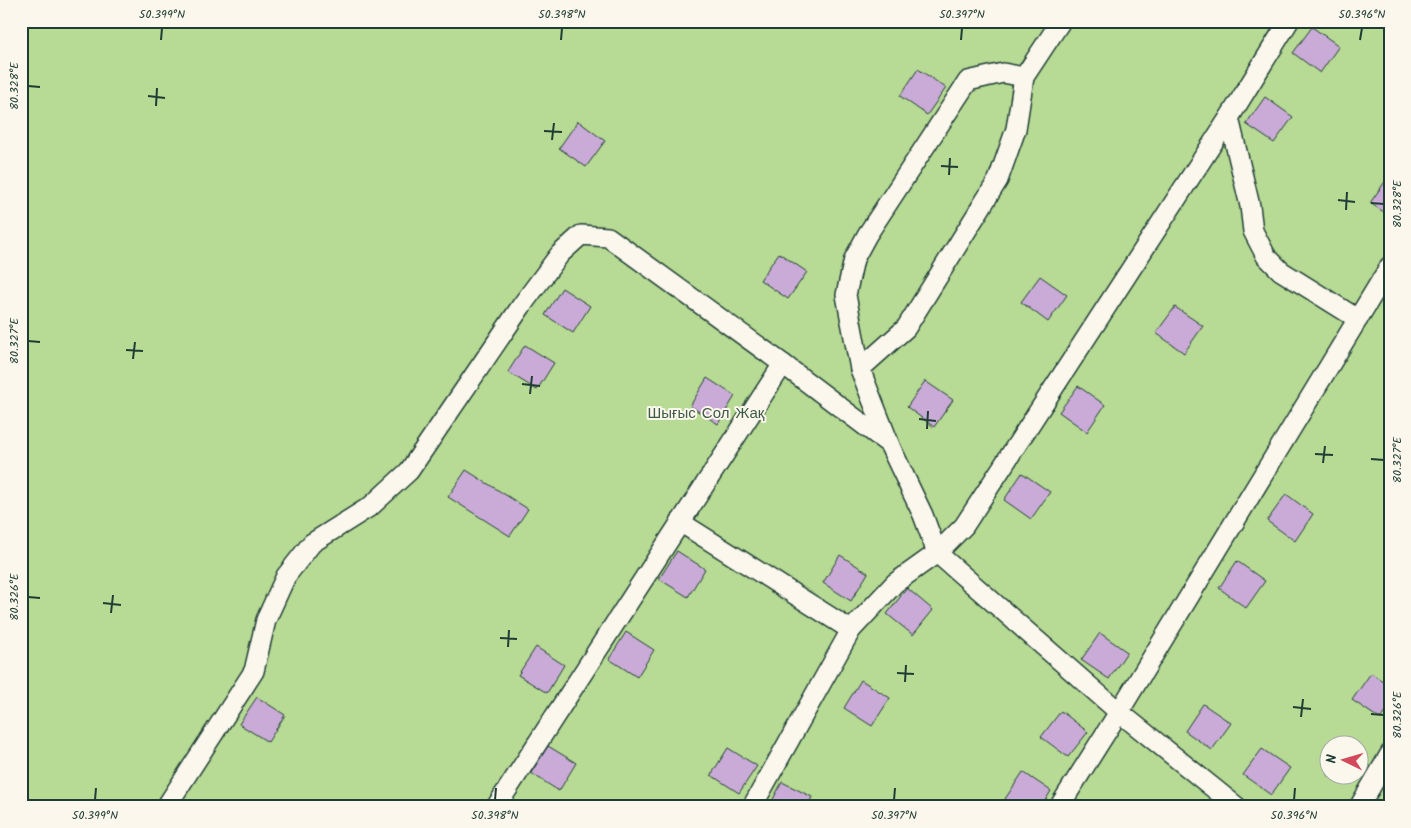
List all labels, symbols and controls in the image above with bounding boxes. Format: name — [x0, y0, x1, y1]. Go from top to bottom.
text: 50.399°N — [139, 5, 185, 24]
text: 50.398°N — [538, 5, 586, 24]
text: 50.397°N — [939, 5, 985, 24]
text: 50.396°N — [1339, 5, 1385, 24]
text: 80.328°E — [5, 61, 24, 110]
text: 80.328°E — [1388, 179, 1407, 228]
text: 80.327°E — [5, 317, 24, 364]
park label: Шығыс Сол Жақ — [648, 402, 765, 426]
text: 80.327°E — [1388, 436, 1407, 483]
text: 80.326°E — [5, 572, 24, 621]
text: 80.326°E — [1388, 690, 1407, 739]
north arrow — [1318, 736, 1368, 786]
text: N — [1321, 753, 1343, 764]
text: 50.399°N — [72, 806, 118, 825]
text: 50.398°N — [471, 806, 519, 825]
text: 50.397°N — [871, 806, 917, 825]
text: 50.396°N — [1271, 806, 1317, 825]

